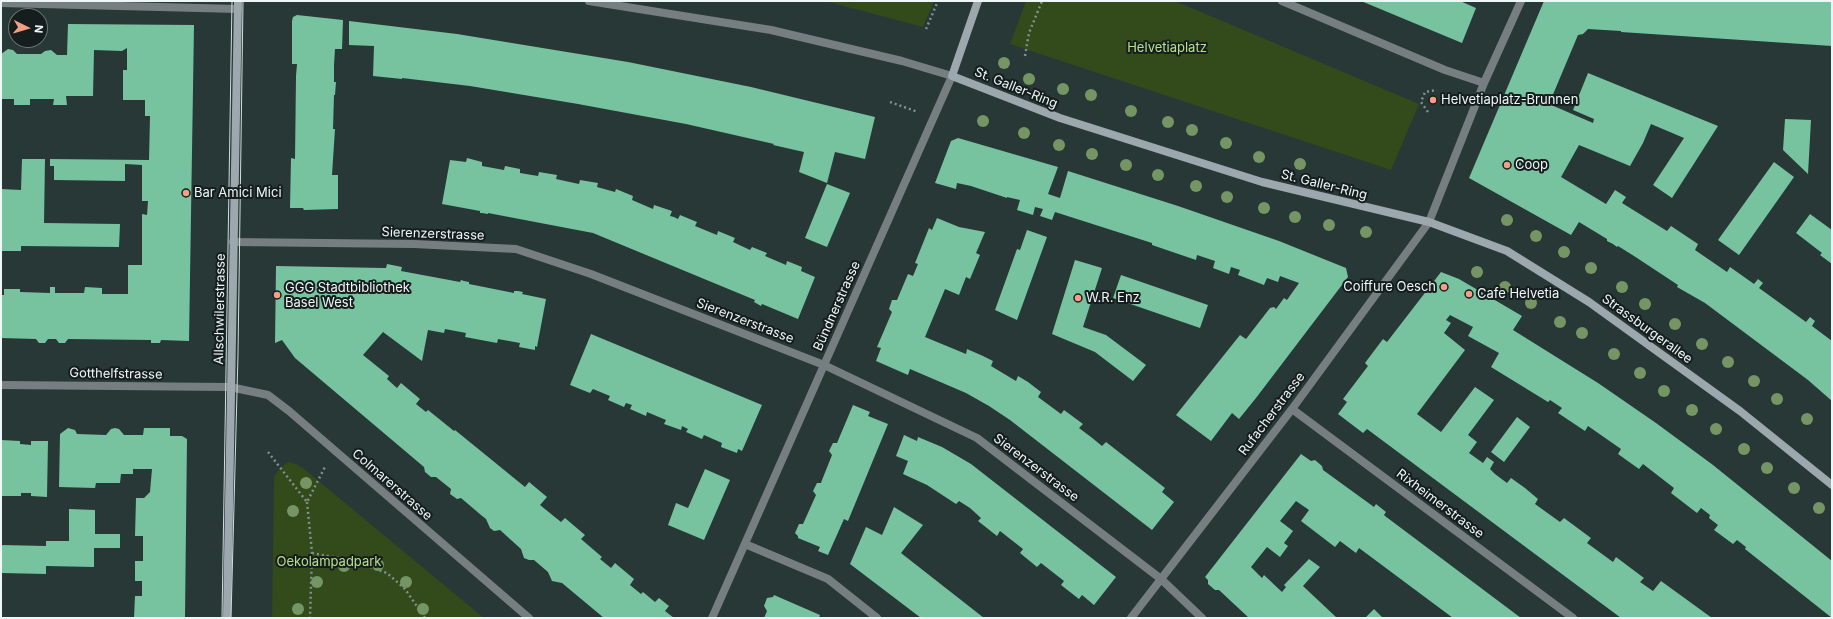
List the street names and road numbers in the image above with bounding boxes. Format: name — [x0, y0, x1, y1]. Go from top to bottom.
street label: St. Galler-Ring — [972, 64, 1060, 112]
street label: St. Galler-Ring — [1279, 167, 1369, 203]
street label: Sierenzerstrasse — [381, 224, 485, 244]
street label: Allschwilerstrasse — [211, 253, 229, 365]
street label: Bündnerstrasse — [810, 259, 864, 353]
street label: Strassburgerallee — [1599, 291, 1695, 367]
street label: Sierenzerstrasse — [694, 295, 796, 347]
street label: Gotthelfstrasse — [69, 365, 163, 383]
street label: Rufacherstrasse — [1236, 369, 1308, 459]
street label: Sierenzerstrasse — [990, 431, 1082, 505]
street label: Colmarerstrasse — [349, 446, 435, 524]
street label: Rixheimerstrasse — [1393, 466, 1487, 542]

